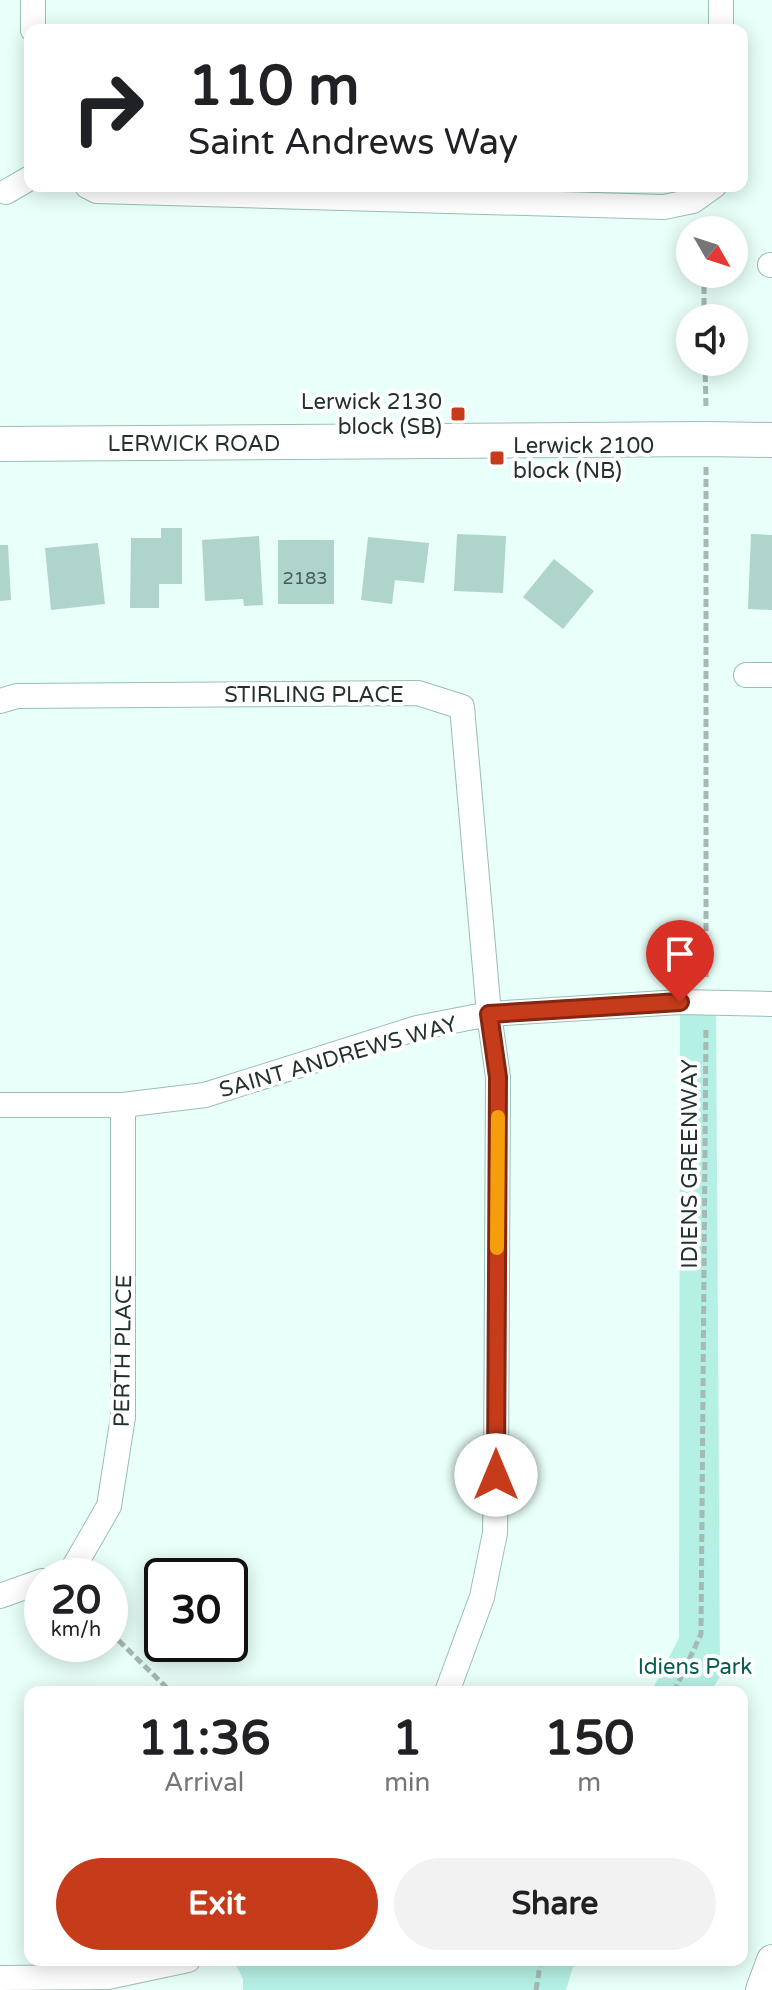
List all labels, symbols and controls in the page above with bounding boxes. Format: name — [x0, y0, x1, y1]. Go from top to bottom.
text: 110 m — [188, 53, 359, 120]
icon: right — [56, 56, 160, 160]
text: Saint Andrews Way — [188, 121, 518, 164]
north arrow — [676, 216, 748, 288]
map controls — [676, 216, 748, 376]
button: sound — [676, 304, 748, 376]
place label: Lerwick 2130 block (SB) — [301, 389, 442, 440]
marker: Lerwick 2130 block (SB) — [449, 405, 467, 423]
street label: LERWICK ROAD — [108, 431, 280, 457]
place label: Lerwick 2100 block (NB) — [513, 433, 654, 484]
marker: Lerwick 2100 block (NB) — [488, 449, 506, 467]
house number: 2183 — [282, 567, 328, 589]
street label: STIRLING PLACE — [224, 682, 404, 708]
pin — [646, 920, 714, 1002]
icon: arrive — [658, 932, 702, 976]
street label: SAINT ANDREWS WAY — [216, 1011, 460, 1103]
street label: IDIENS GREENWAY — [677, 1059, 703, 1269]
street label: PERTH PLACE — [109, 1274, 137, 1428]
position arrow — [454, 1433, 538, 1517]
speed limit sign: 30 — [144, 1558, 248, 1662]
text: 20 — [51, 1576, 101, 1624]
text: km/h — [51, 1618, 101, 1642]
park label: Idiens Park — [638, 1654, 752, 1680]
text: 11:36 — [138, 1710, 271, 1768]
text: 1 — [392, 1710, 422, 1768]
text: 150 — [544, 1710, 634, 1768]
text: Arrival — [164, 1767, 244, 1798]
text: min — [384, 1767, 430, 1798]
text: m — [577, 1767, 601, 1798]
button: Exit — [56, 1858, 378, 1950]
button: Share — [394, 1858, 716, 1950]

